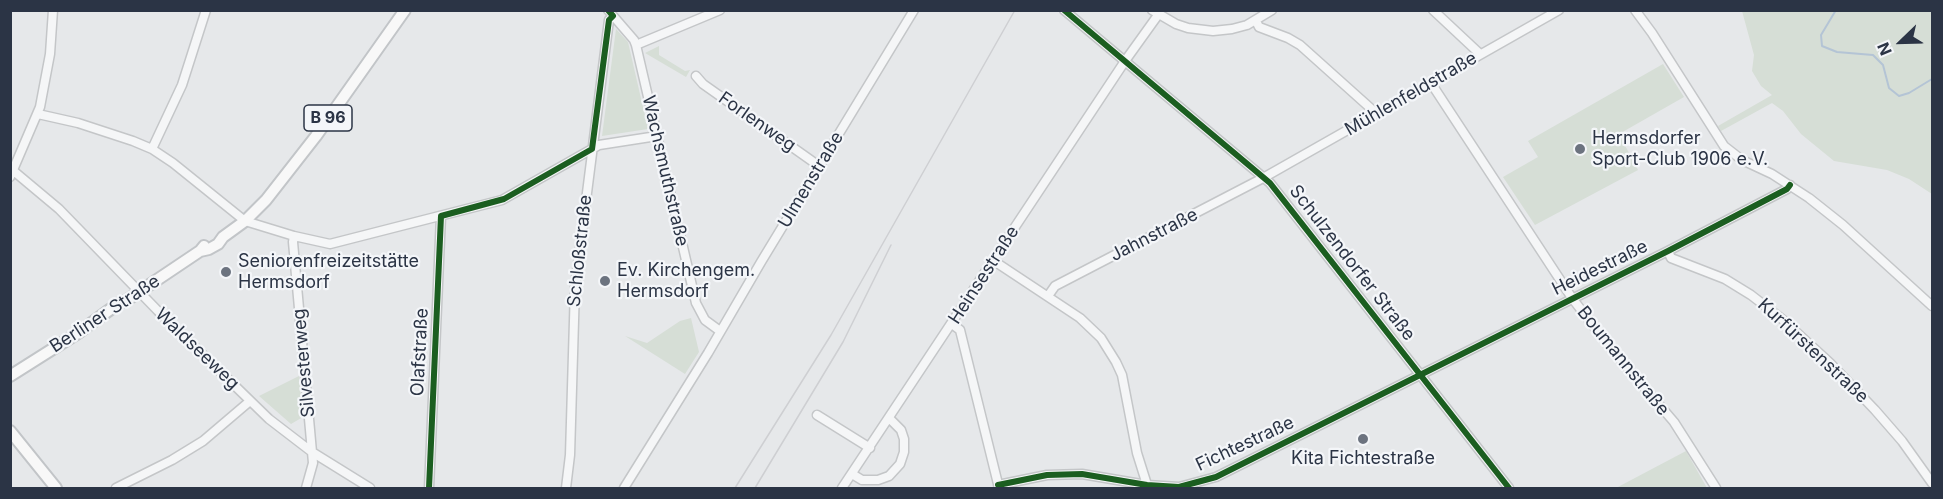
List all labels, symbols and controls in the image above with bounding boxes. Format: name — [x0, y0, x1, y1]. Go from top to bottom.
north arrow — [1871, 12, 1931, 72]
text: N — [1873, 40, 1896, 59]
street label: Mühlenfeldstraße — [1341, 47, 1481, 141]
street label: Forlenweg — [714, 88, 800, 156]
street label: Wachsmuthstraße — [637, 93, 693, 249]
road number: B 96 — [304, 105, 352, 131]
street label: Ulmenstraße — [774, 128, 848, 232]
place label: Hermsdorfer Sport-Club 1906 e.V. — [1592, 128, 1768, 170]
marker: Hermsdorfer Sport-Club 1906 e.V. — [1573, 142, 1587, 156]
street label: Schulzendorfer Straße — [1285, 181, 1419, 345]
street label: Schloßstraße — [563, 194, 597, 308]
street label: Jahnstraße — [1107, 204, 1201, 266]
street label: Heinsestraße — [944, 222, 1024, 328]
street label: Heidestraße — [1549, 236, 1651, 300]
place label: Seniorenfreizeitstätte Hermsdorf — [238, 251, 419, 294]
place label: Ev. Kirchengem. Hermsdorf — [617, 260, 755, 302]
marker: Seniorenfreizeitstätte Hermsdorf — [219, 265, 233, 279]
street label: Berliner Straße — [46, 270, 164, 358]
marker: Ev. Kirchengem. Hermsdorf — [598, 274, 612, 288]
street label: Kurfürstenstraße — [1753, 294, 1873, 408]
street label: Boumannstraße — [1572, 302, 1674, 420]
street label: Waldseeweg — [151, 304, 243, 394]
street label: Olafstraße — [407, 307, 433, 397]
street label: Silvesterweg — [288, 308, 320, 418]
street label: Fichtestraße — [1192, 412, 1298, 476]
marker: Kita Fichtestraße — [1356, 432, 1370, 446]
place label: Kita Fichtestraße — [1291, 448, 1435, 470]

